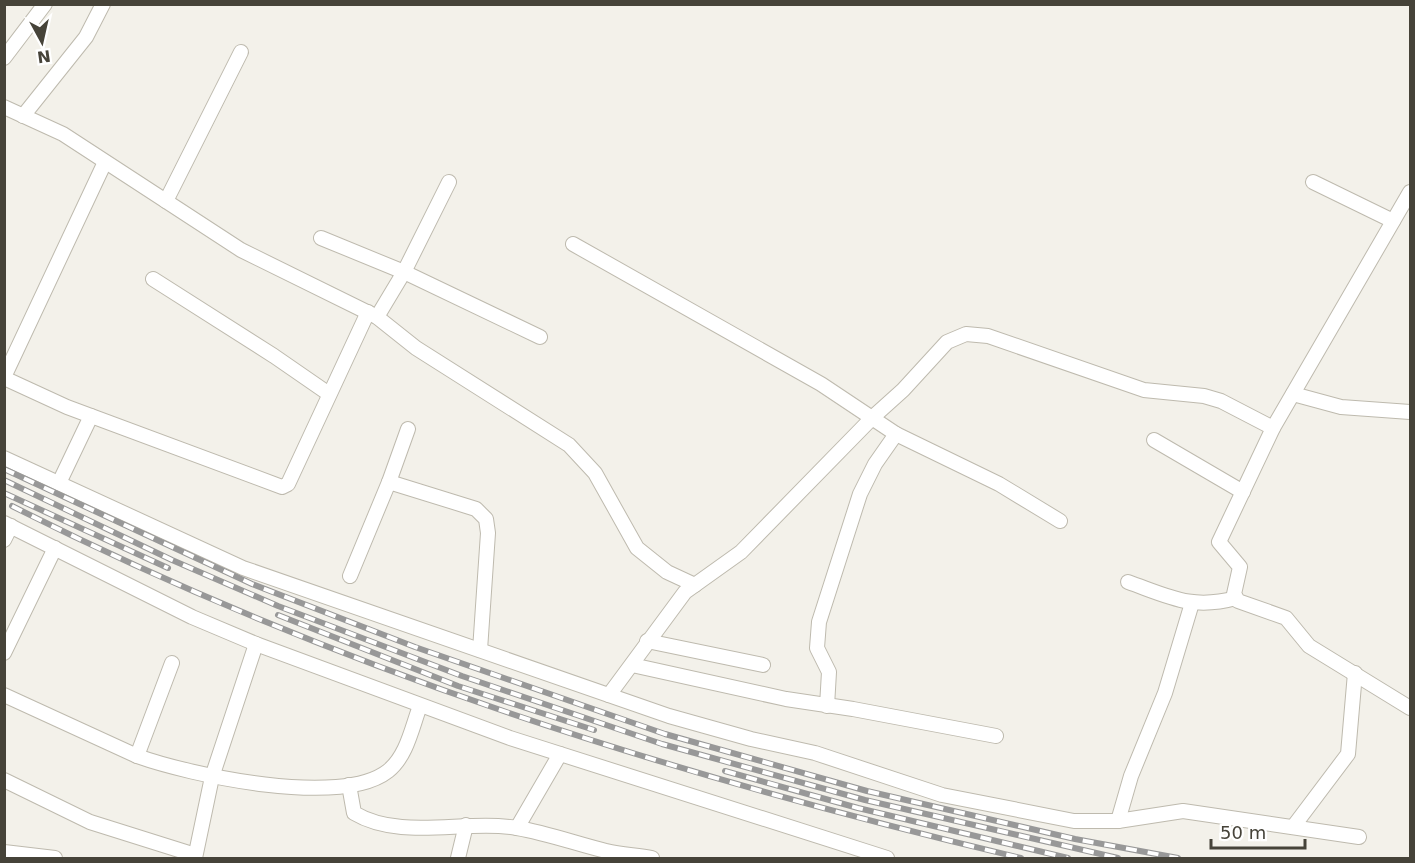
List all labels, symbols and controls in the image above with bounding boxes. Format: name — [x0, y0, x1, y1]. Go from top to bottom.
north arrow — [12, 12, 72, 72]
text: N — [36, 46, 52, 67]
scale bar — [1211, 812, 1306, 850]
text: 50 m — [1220, 822, 1266, 843]

